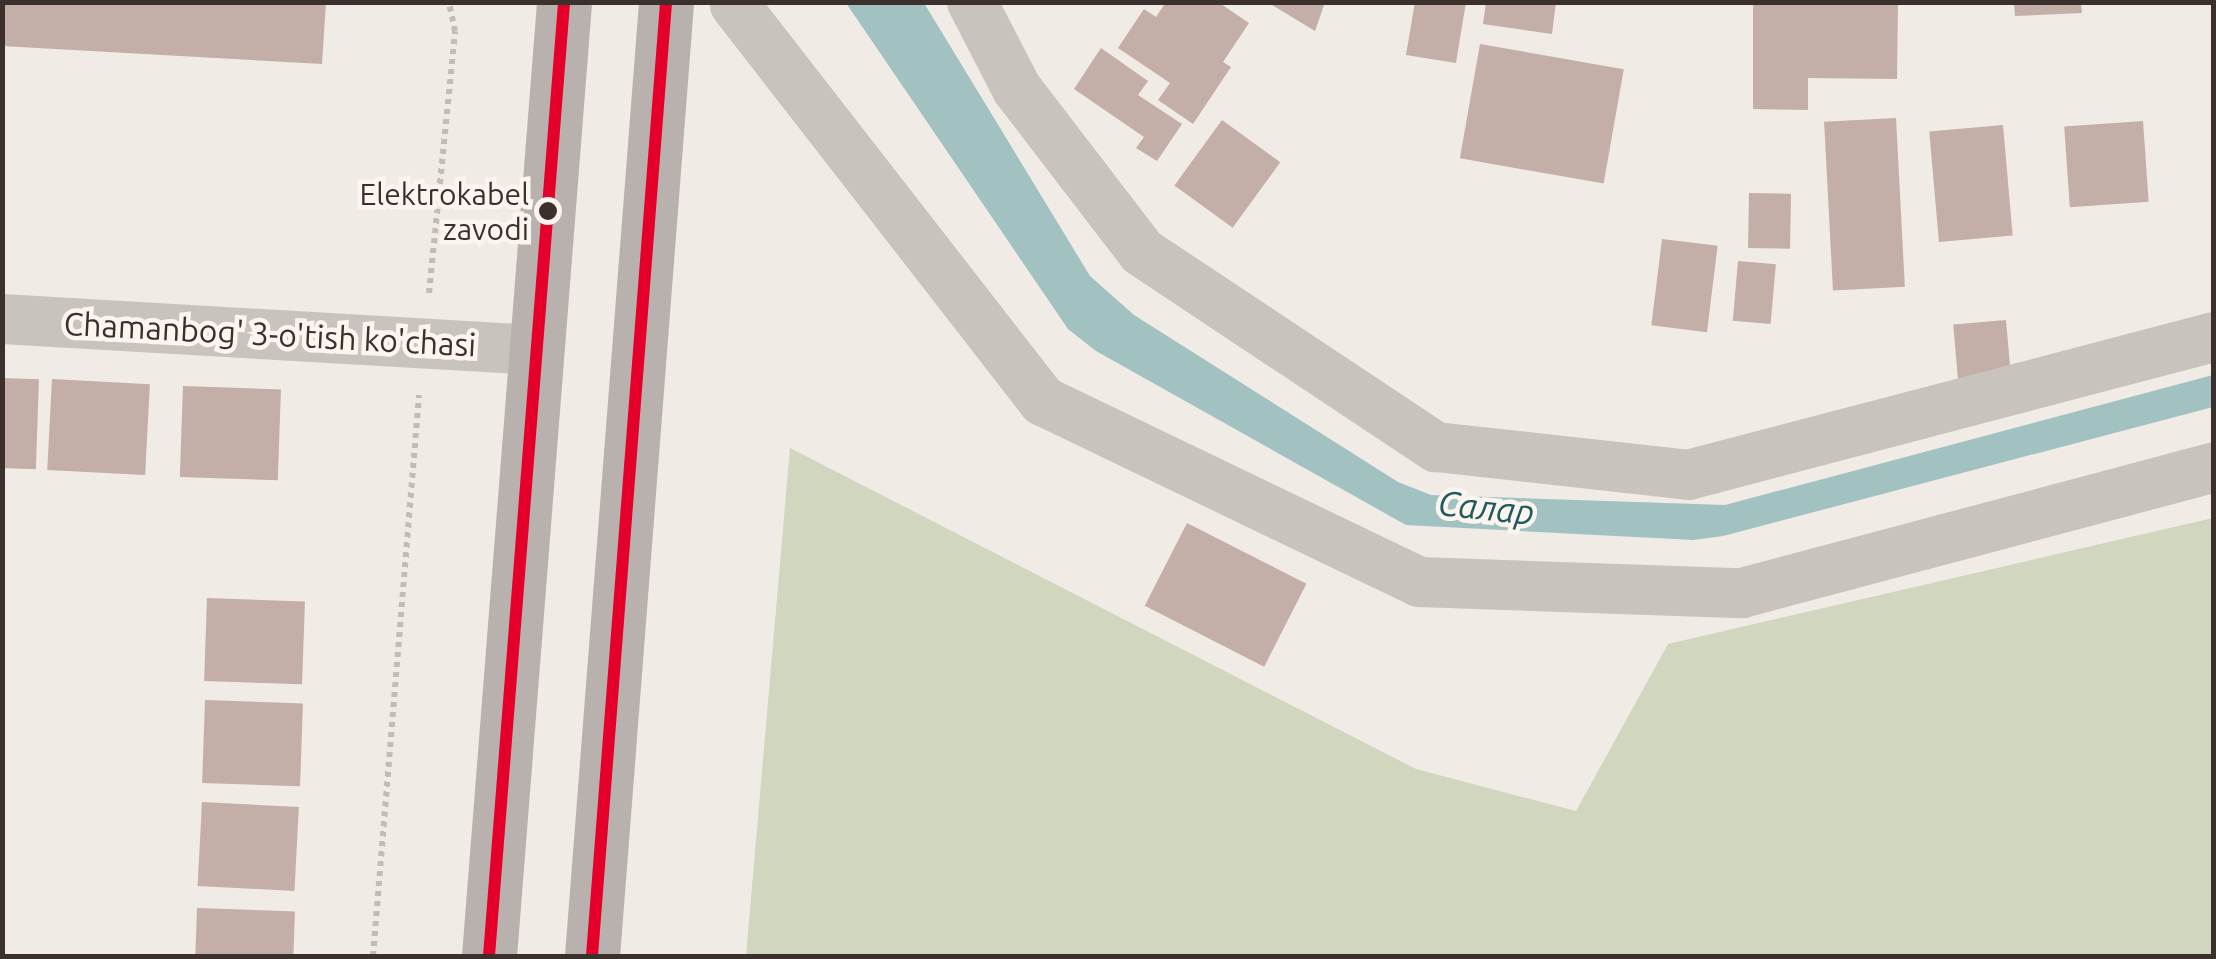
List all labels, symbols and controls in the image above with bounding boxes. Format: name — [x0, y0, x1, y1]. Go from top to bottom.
place label: Elektrokabel zavodi — [359, 176, 529, 246]
marker: Elektrokabel zavodi — [538, 201, 558, 221]
street label: Chamanbog' 3-o'tish ko'chasi — [63, 304, 477, 364]
water label: Салар — [1436, 481, 1536, 533]

